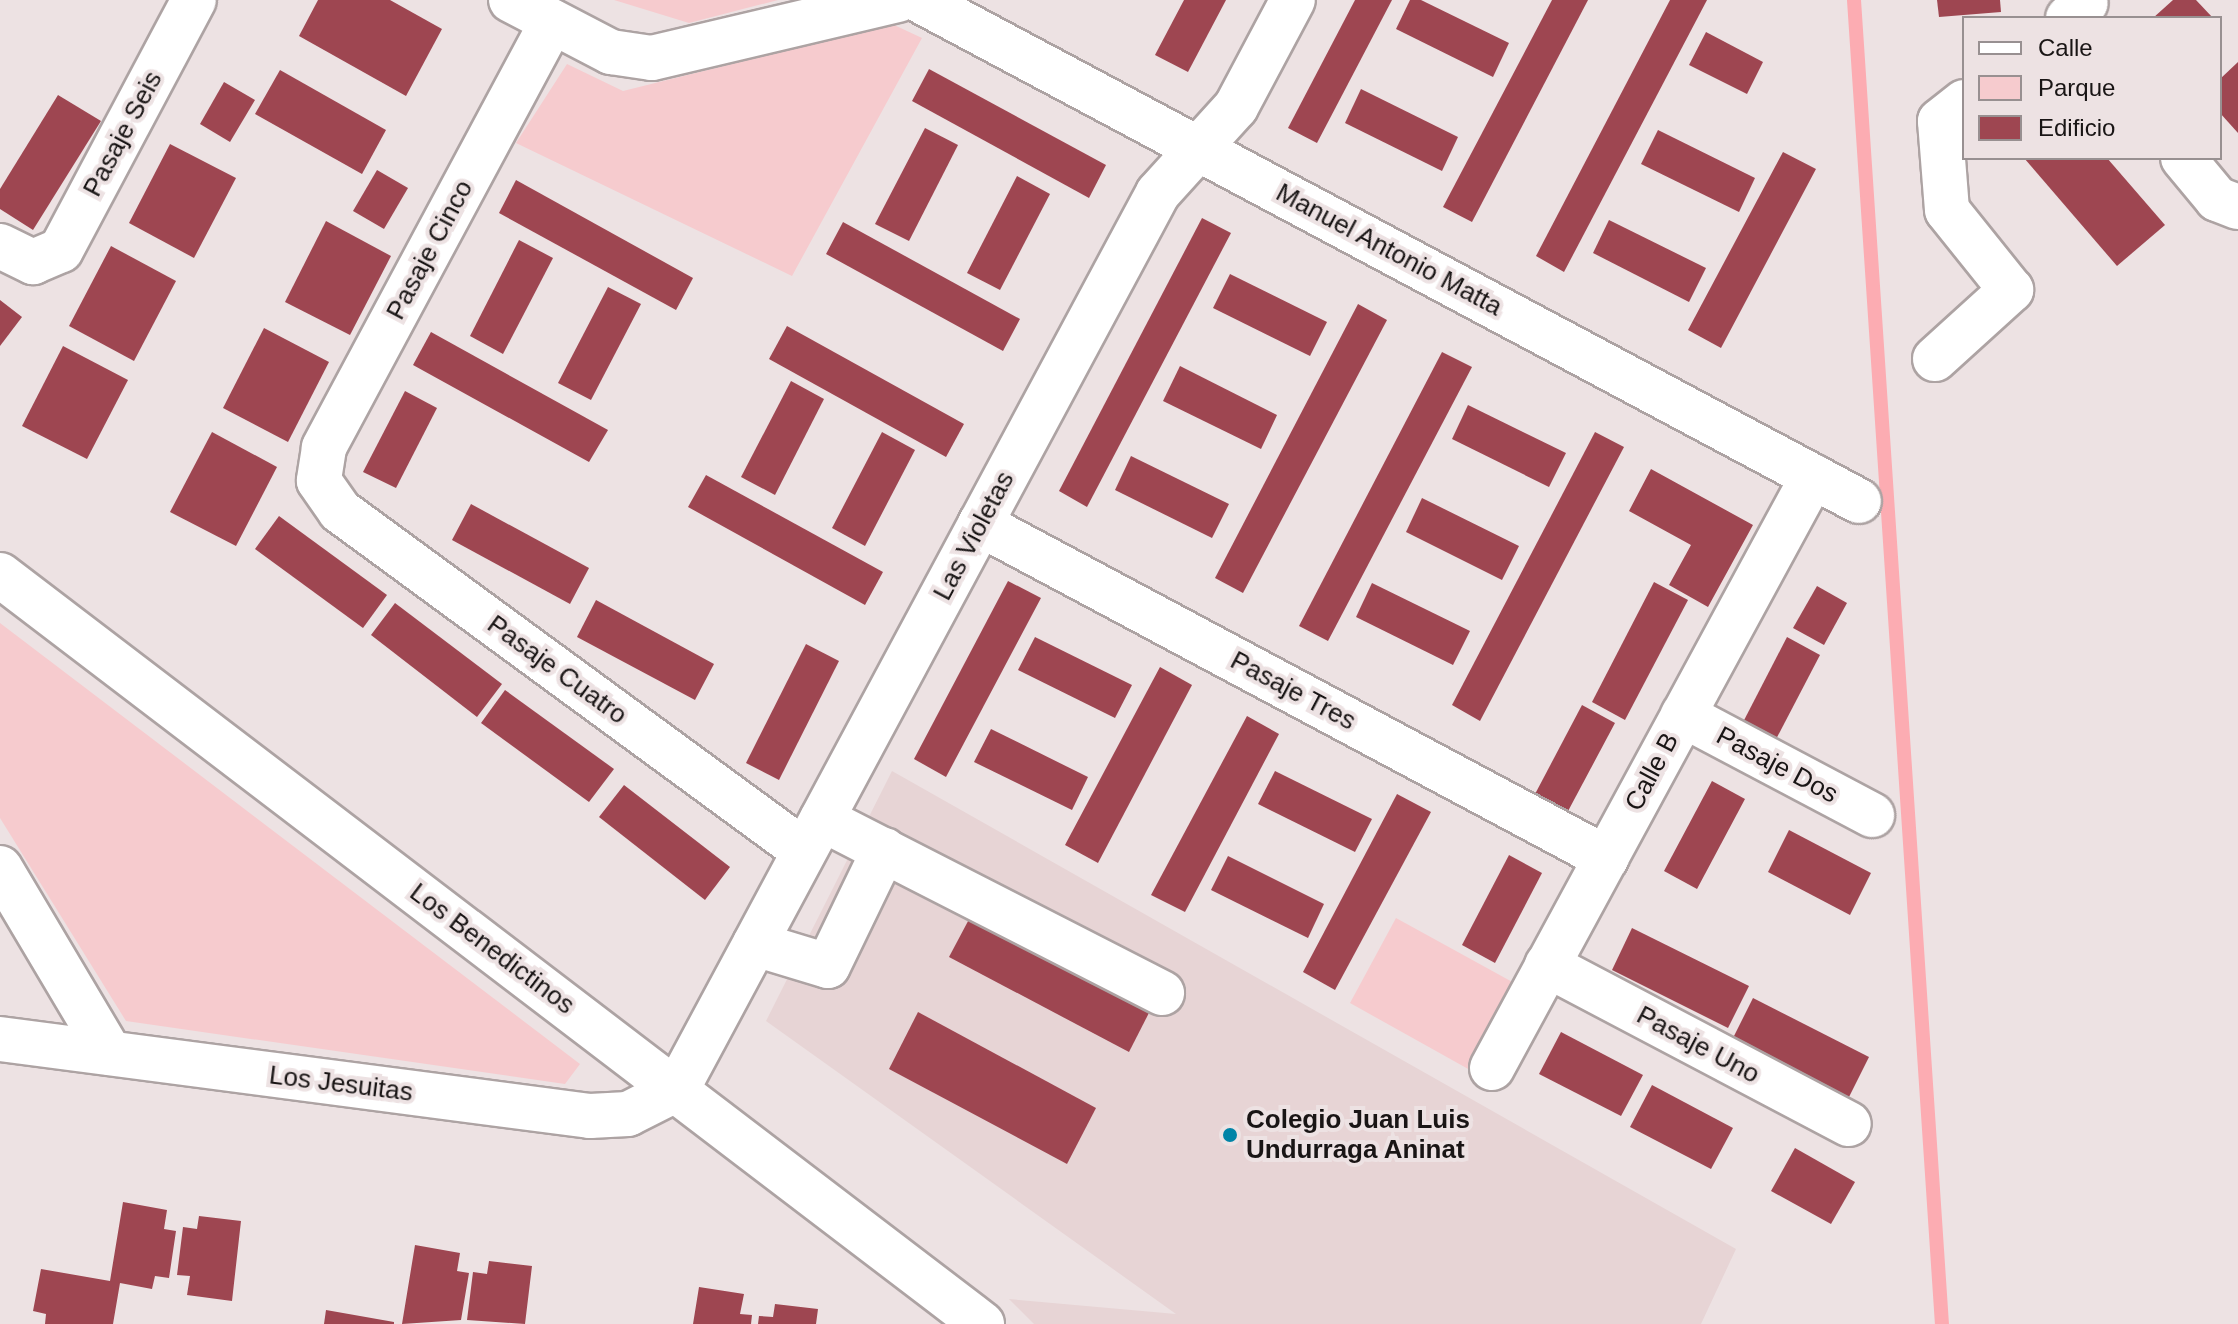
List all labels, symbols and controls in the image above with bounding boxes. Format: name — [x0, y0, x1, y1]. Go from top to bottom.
legend — [1962, 16, 2222, 160]
text: Calle — [2038, 34, 2093, 61]
street label: Pasaje Seis — [77, 66, 169, 202]
text: Parque — [2038, 74, 2115, 101]
text: Edificio — [2038, 114, 2115, 141]
street label: Pasaje Cinco — [380, 175, 480, 325]
street label: Manuel Antonio Matta — [1270, 177, 1508, 323]
street label: Las Violetas — [927, 466, 1021, 606]
street label: Pasaje Cuatro — [481, 609, 633, 731]
street label: Pasaje Tres — [1225, 645, 1361, 737]
street label: Pasaje Dos — [1711, 720, 1843, 810]
street label: Calle B — [1619, 728, 1685, 816]
street label: Los Benedictinos — [404, 877, 580, 1021]
street label: Pasaje Uno — [1631, 1000, 1765, 1090]
street label: Los Jesuitas — [267, 1060, 415, 1108]
place label: Colegio Juan Luis Undurraga Aninat — [1246, 1104, 1470, 1166]
marker: Colegio Juan Luis Undurraga Aninat — [1221, 1126, 1239, 1144]

